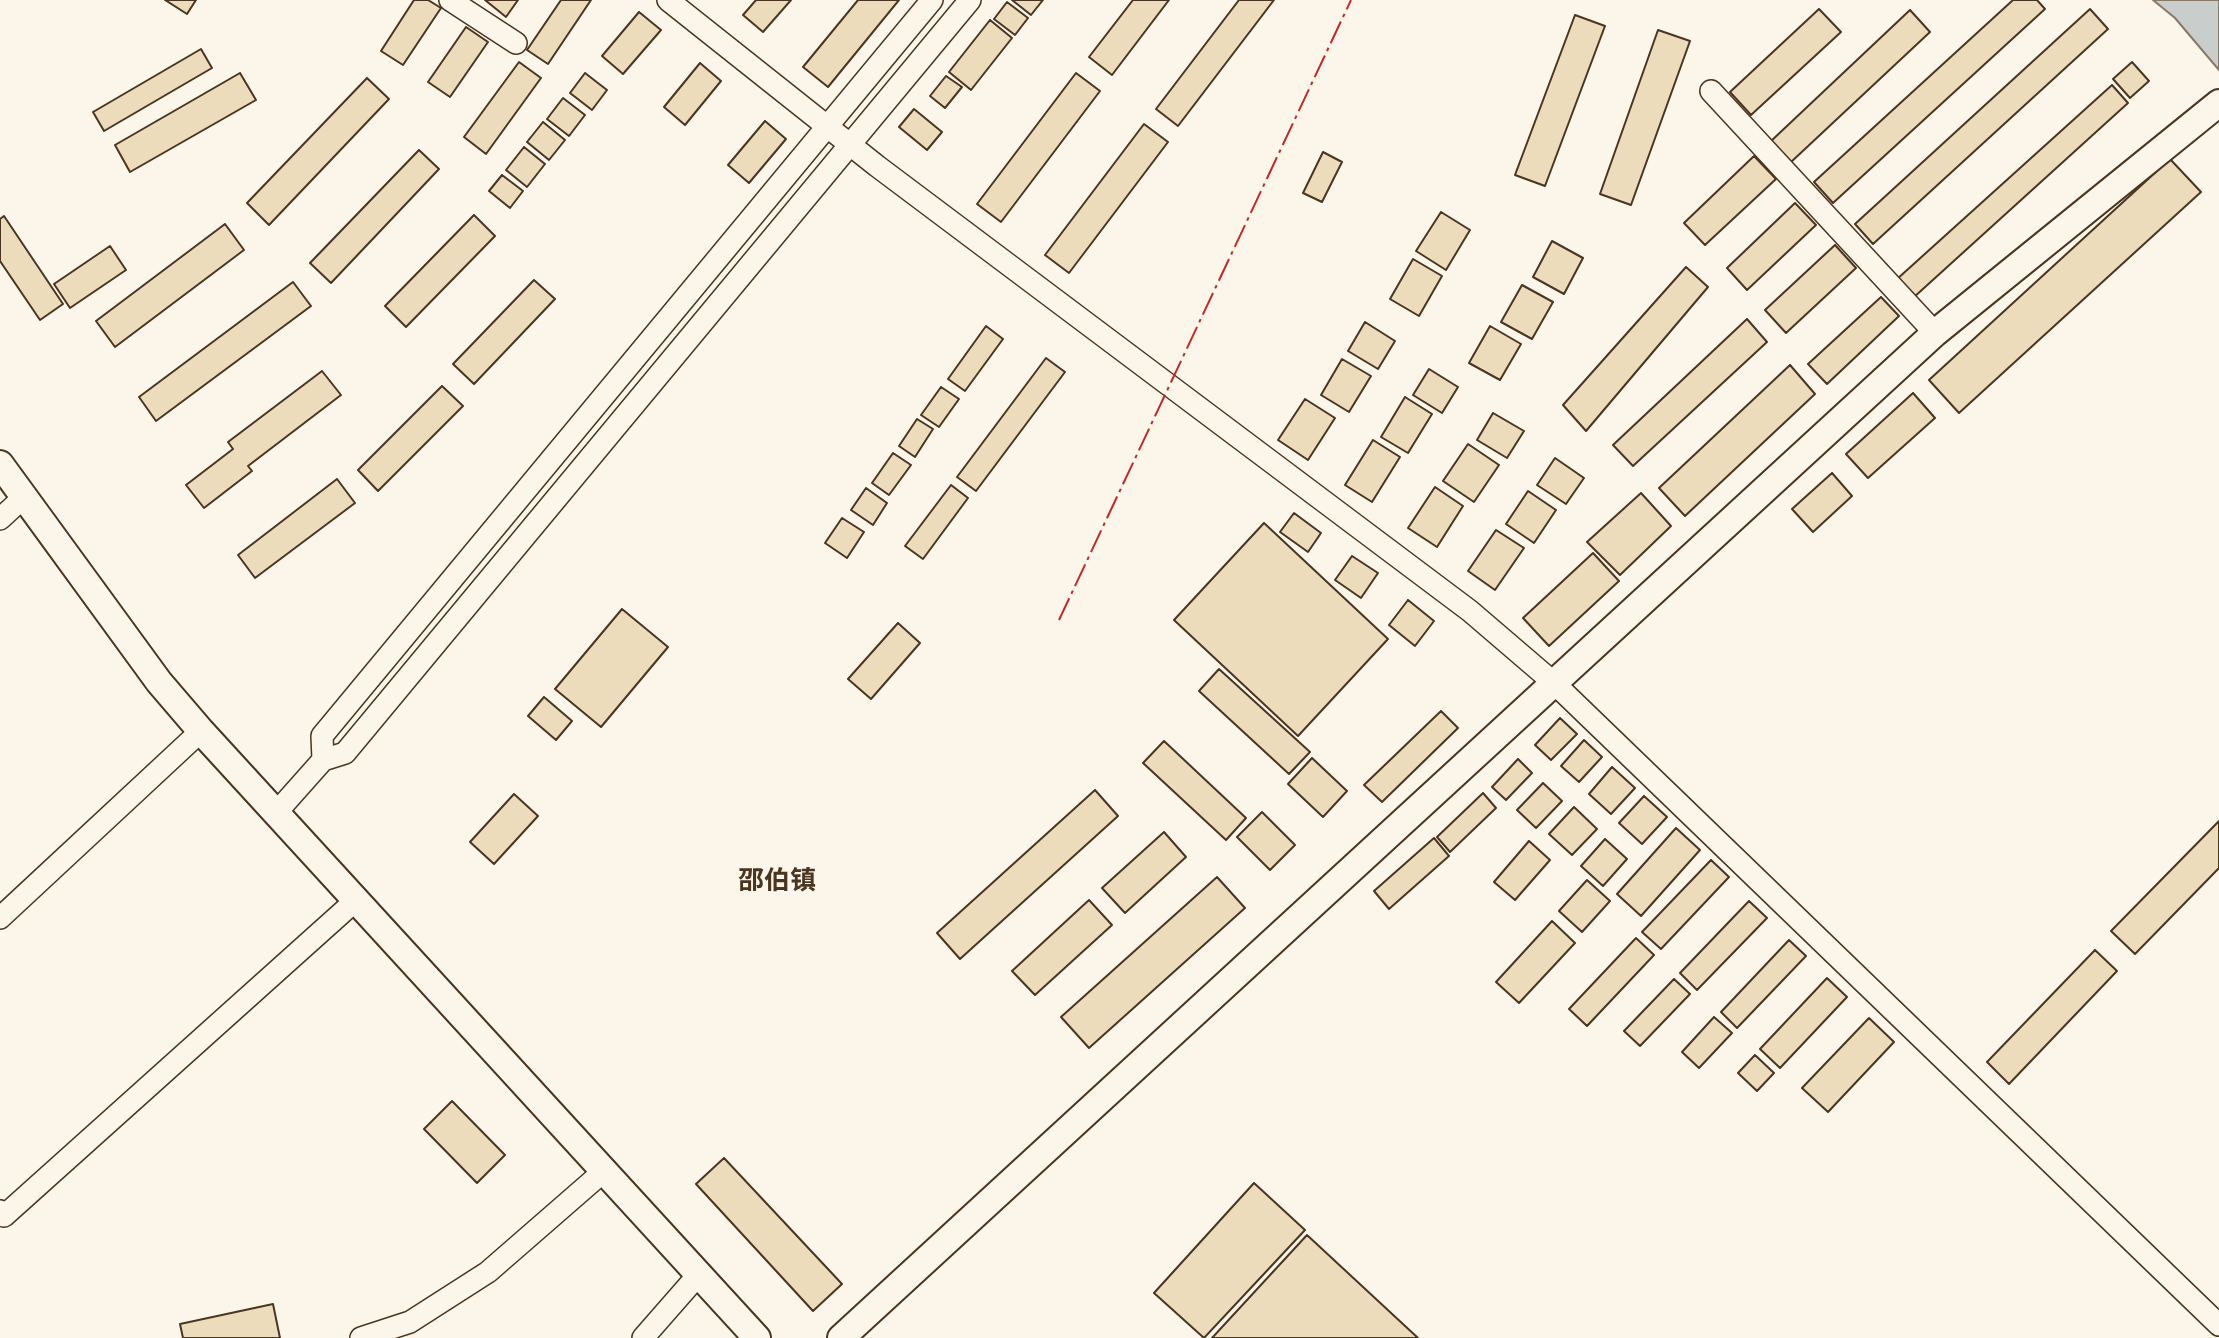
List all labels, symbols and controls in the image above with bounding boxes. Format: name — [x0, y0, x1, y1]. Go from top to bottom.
district label: 邵伯镇 — [738, 866, 816, 898]

